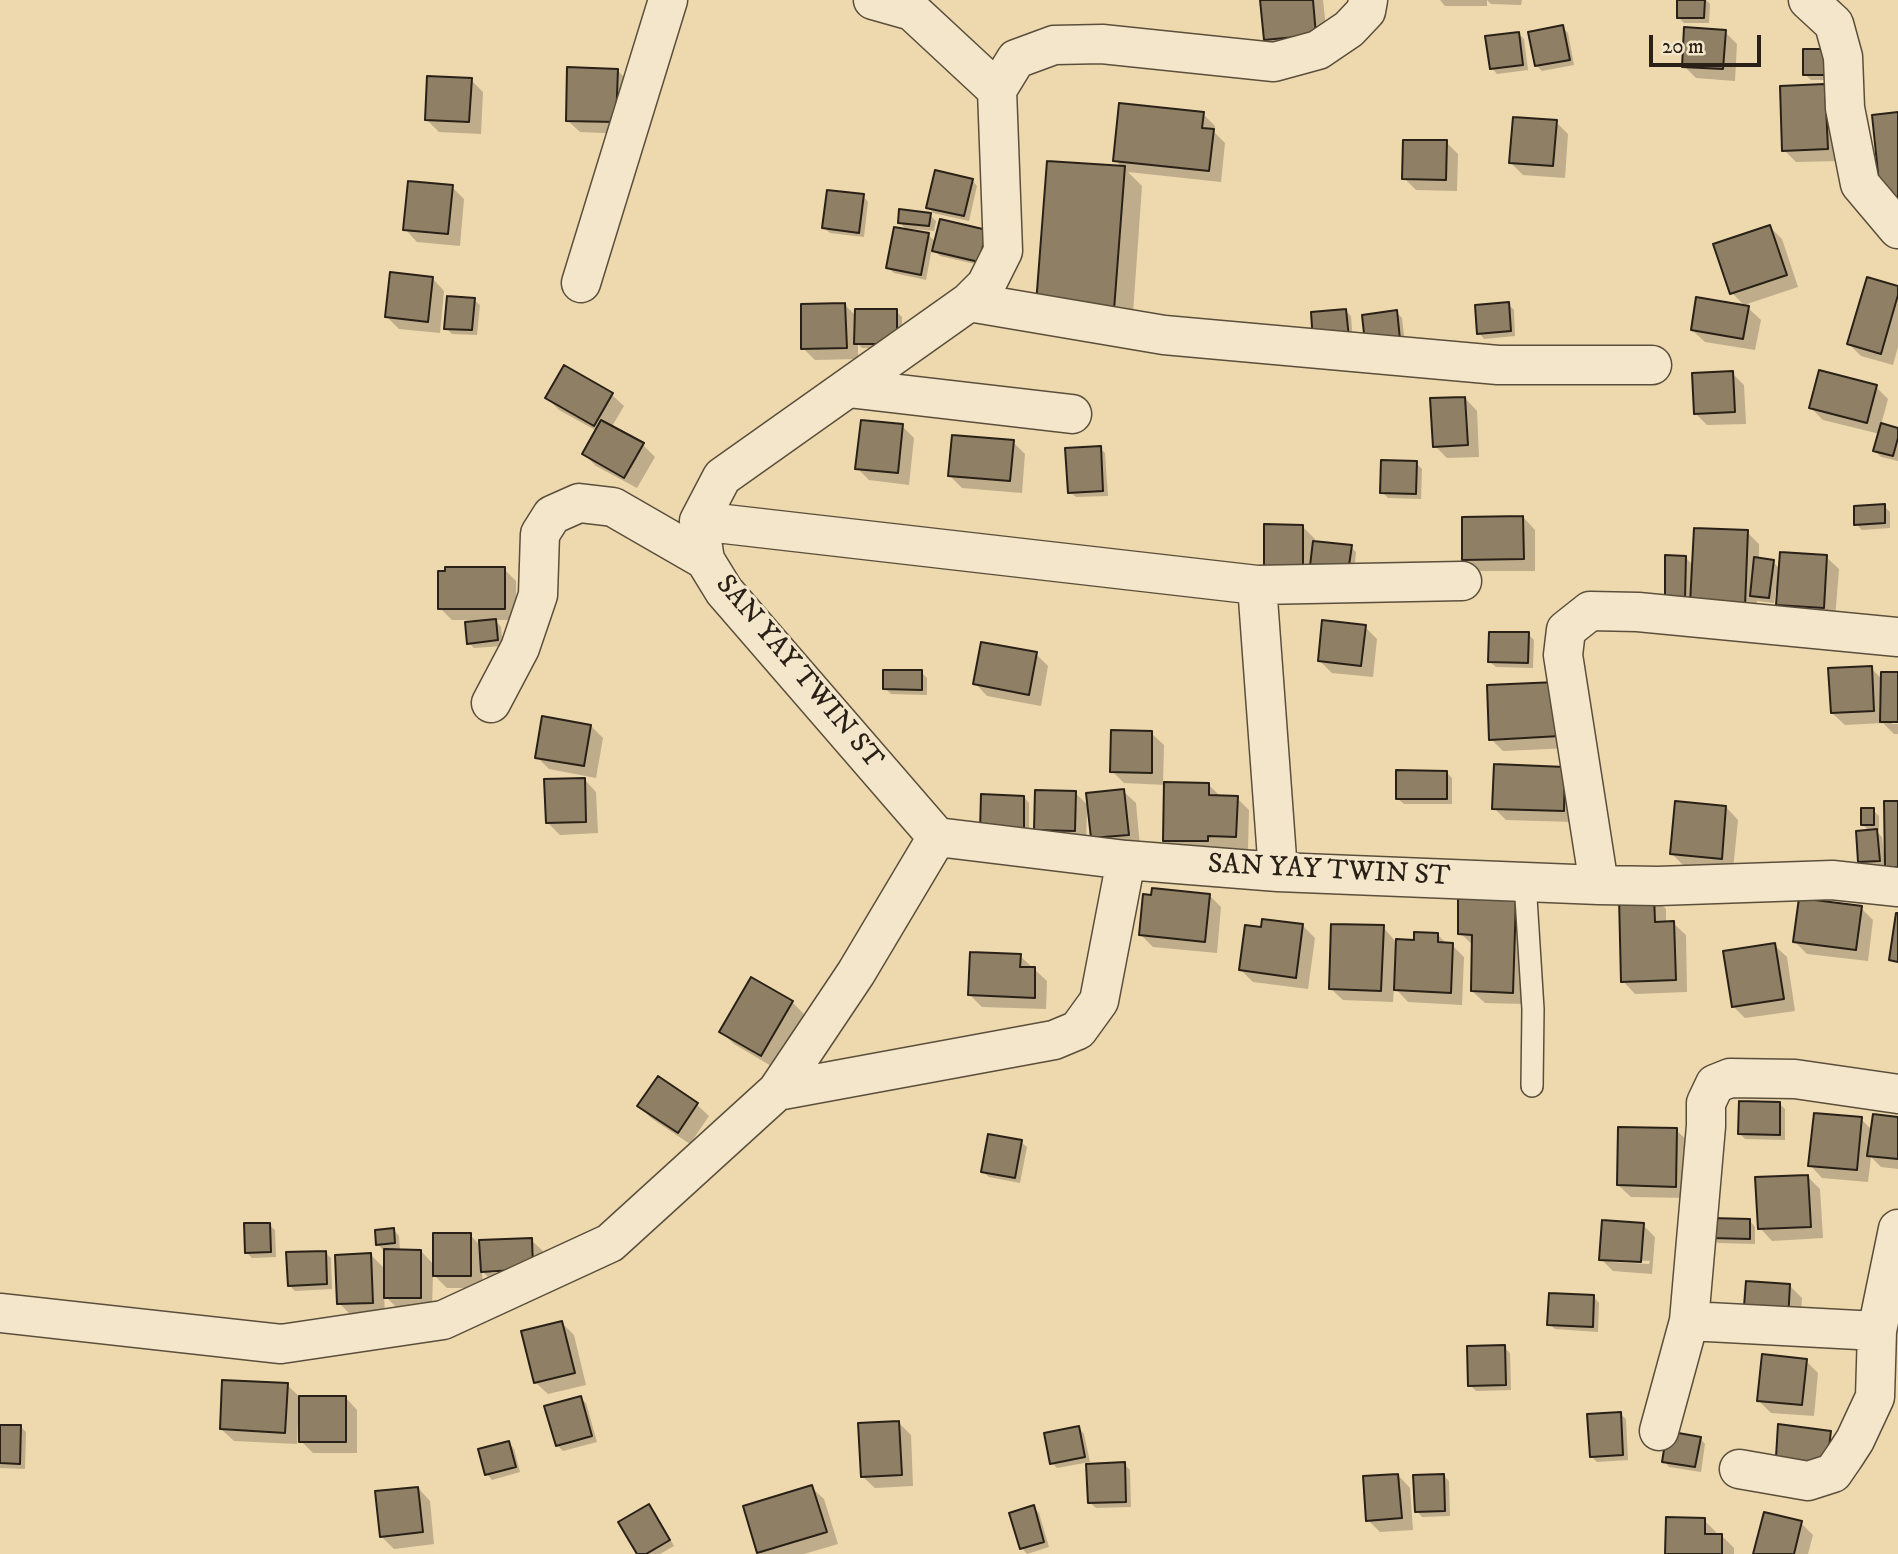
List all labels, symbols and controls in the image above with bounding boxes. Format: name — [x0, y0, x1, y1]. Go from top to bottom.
scale bar — [1653, 21, 1765, 65]
text: 20 m — [1662, 34, 1704, 60]
street label: SAN YAY TWIN ST — [707, 569, 889, 777]
street label: SAN YAY TWIN ST — [1207, 849, 1451, 895]

